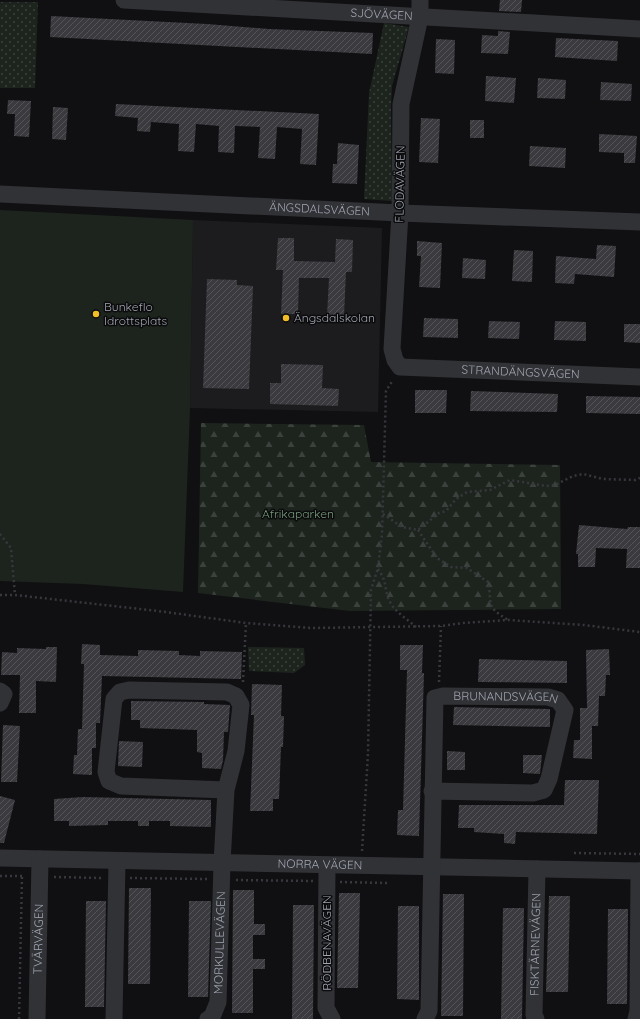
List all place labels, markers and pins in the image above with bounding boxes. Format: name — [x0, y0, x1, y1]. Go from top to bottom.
place label: Bunkeflo Idrottsplats — [104, 299, 167, 328]
marker: Bunkeflo Idrottsplats — [91, 309, 101, 319]
place label: Ängsdalskolan — [294, 310, 375, 325]
marker: Ängsdalskolan — [281, 313, 291, 323]

